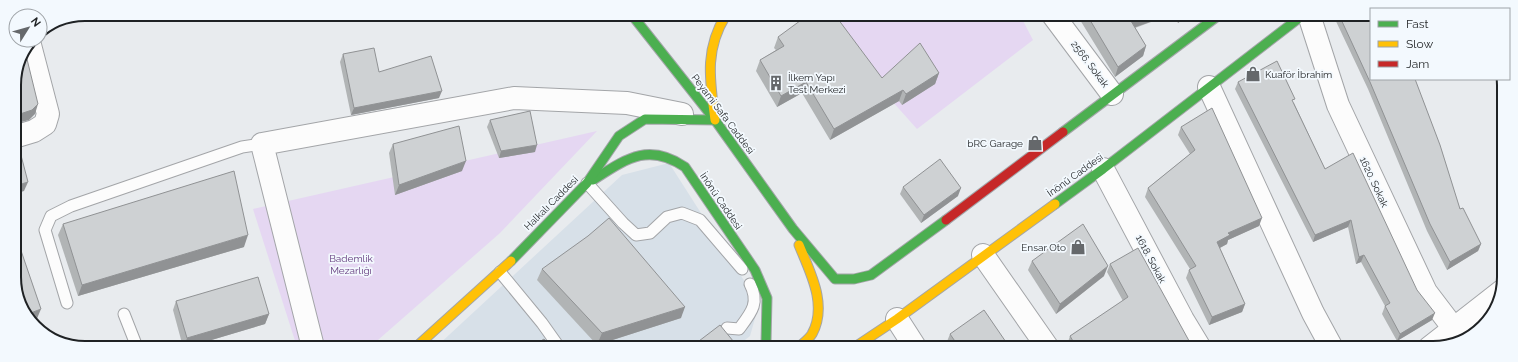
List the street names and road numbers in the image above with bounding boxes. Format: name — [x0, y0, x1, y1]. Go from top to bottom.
street label: 2566. Sokak — [1069, 39, 1111, 90]
street label: Peyami Safa Caddesi — [689, 72, 757, 156]
street label: İnönü Caddesi — [1045, 151, 1105, 199]
street label: 1620. Sokak — [1358, 155, 1391, 209]
street label: İnönü Caddesi — [698, 170, 744, 232]
street label: Halkalı Caddesi — [522, 174, 580, 232]
street label: 1618. Sokak — [1134, 233, 1169, 286]

